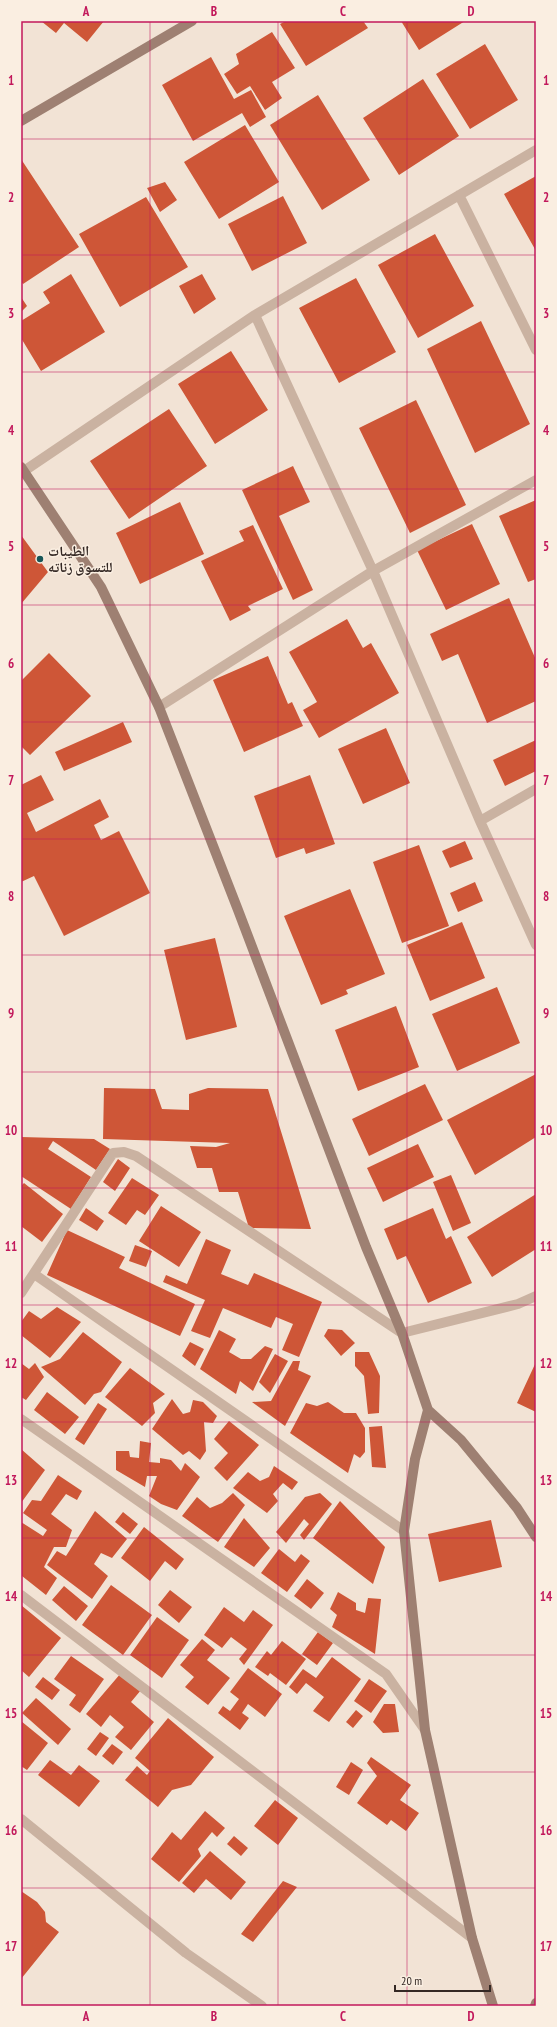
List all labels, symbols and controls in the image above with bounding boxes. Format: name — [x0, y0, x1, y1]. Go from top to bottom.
text: A — [82, 3, 90, 20]
text: B — [211, 3, 217, 20]
text: C — [340, 3, 346, 20]
text: D — [468, 3, 475, 20]
text: 1 — [8, 72, 14, 89]
text: 1 — [543, 72, 549, 89]
text: 2 — [8, 189, 14, 206]
text: 2 — [543, 189, 549, 206]
text: 3 — [8, 305, 14, 322]
text: 3 — [543, 305, 549, 322]
text: 4 — [8, 422, 15, 439]
text: 4 — [543, 422, 550, 439]
text: 5 — [8, 538, 14, 555]
text: 5 — [543, 538, 549, 555]
place label: الطيبات للتسوق زناته — [48, 542, 113, 576]
marker: الطيبات للتسوق زناته — [35, 554, 45, 564]
text: 6 — [8, 655, 14, 672]
text: 6 — [543, 655, 549, 672]
text: 7 — [8, 772, 14, 789]
text: 7 — [543, 772, 549, 789]
text: 8 — [8, 888, 14, 905]
text: 8 — [543, 888, 549, 905]
text: 9 — [8, 1005, 14, 1022]
text: 9 — [543, 1005, 549, 1022]
text: 10 — [5, 1122, 17, 1139]
text: 10 — [540, 1122, 552, 1139]
text: 11 — [5, 1238, 17, 1255]
text: 11 — [540, 1238, 552, 1255]
text: 12 — [5, 1355, 17, 1372]
text: 12 — [540, 1355, 552, 1372]
text: 13 — [5, 1472, 17, 1489]
text: 13 — [540, 1472, 552, 1489]
text: 14 — [5, 1588, 18, 1605]
text: 14 — [540, 1588, 553, 1605]
text: 15 — [5, 1705, 17, 1722]
text: 15 — [540, 1705, 552, 1722]
text: 16 — [5, 1822, 17, 1839]
text: 16 — [540, 1822, 552, 1839]
text: 17 — [5, 1938, 17, 1955]
text: 17 — [540, 1938, 552, 1955]
scale bar — [395, 1967, 490, 1993]
text: 20 m — [401, 1973, 422, 1988]
text: A — [82, 2008, 90, 2025]
text: B — [211, 2008, 217, 2025]
text: C — [340, 2008, 346, 2025]
text: D — [468, 2008, 475, 2025]

